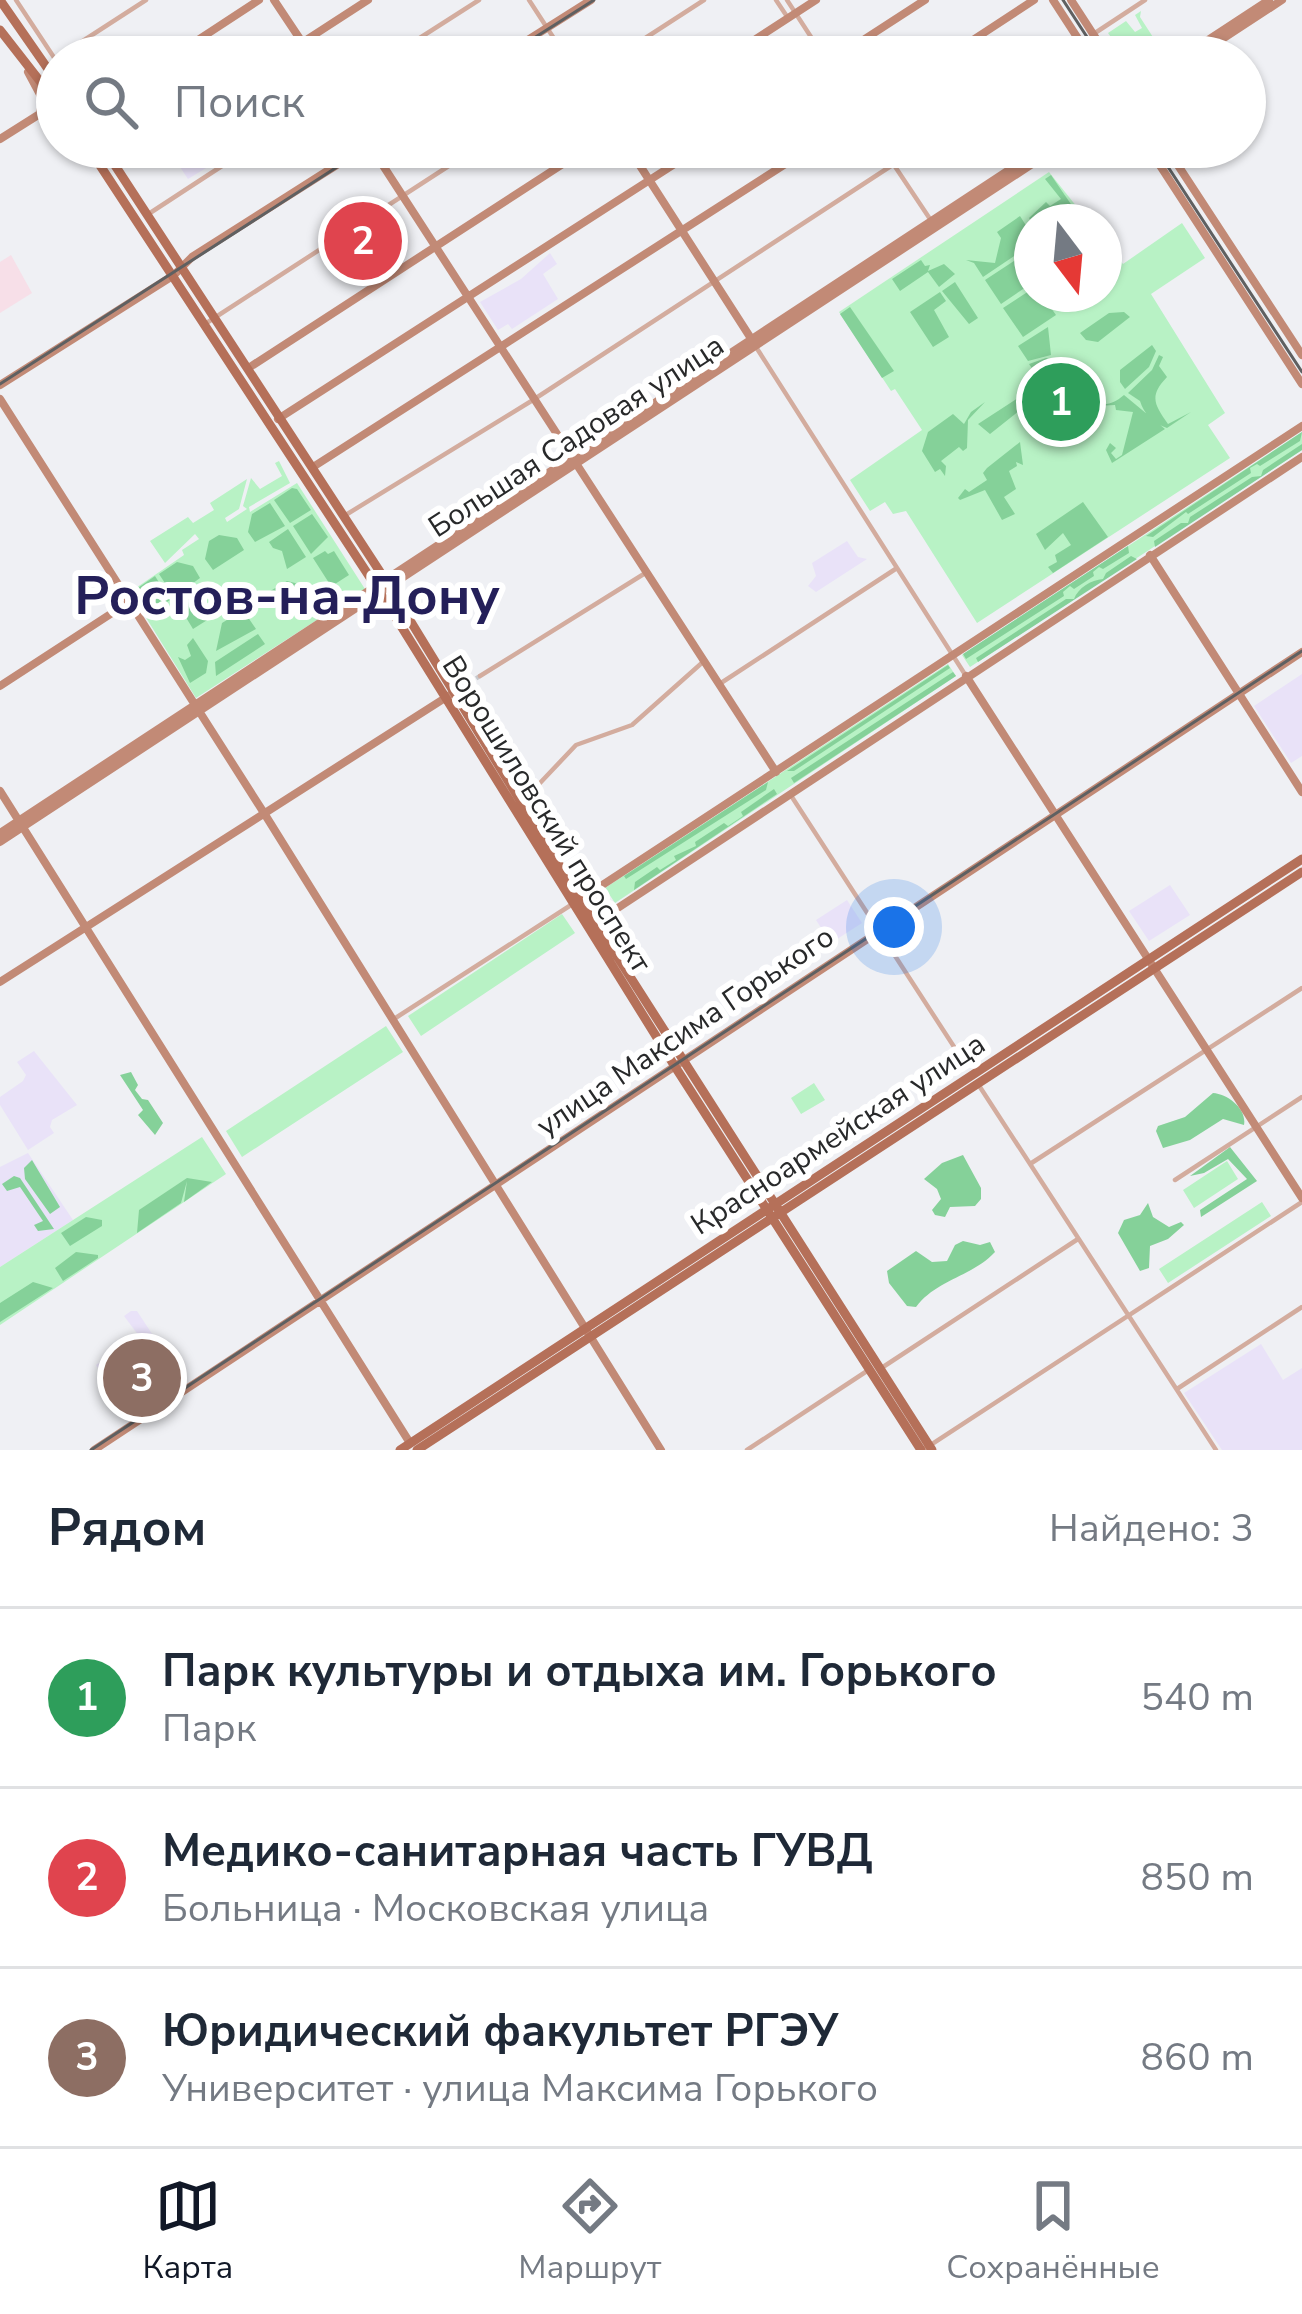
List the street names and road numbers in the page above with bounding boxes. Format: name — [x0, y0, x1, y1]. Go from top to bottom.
street label: Большая Садовая улица — [421, 325, 732, 547]
street label: Ворошиловский проспект — [432, 648, 661, 981]
street label: улица Максима Горького — [528, 916, 842, 1146]
street label: Красноармейская улица — [683, 1024, 993, 1245]

